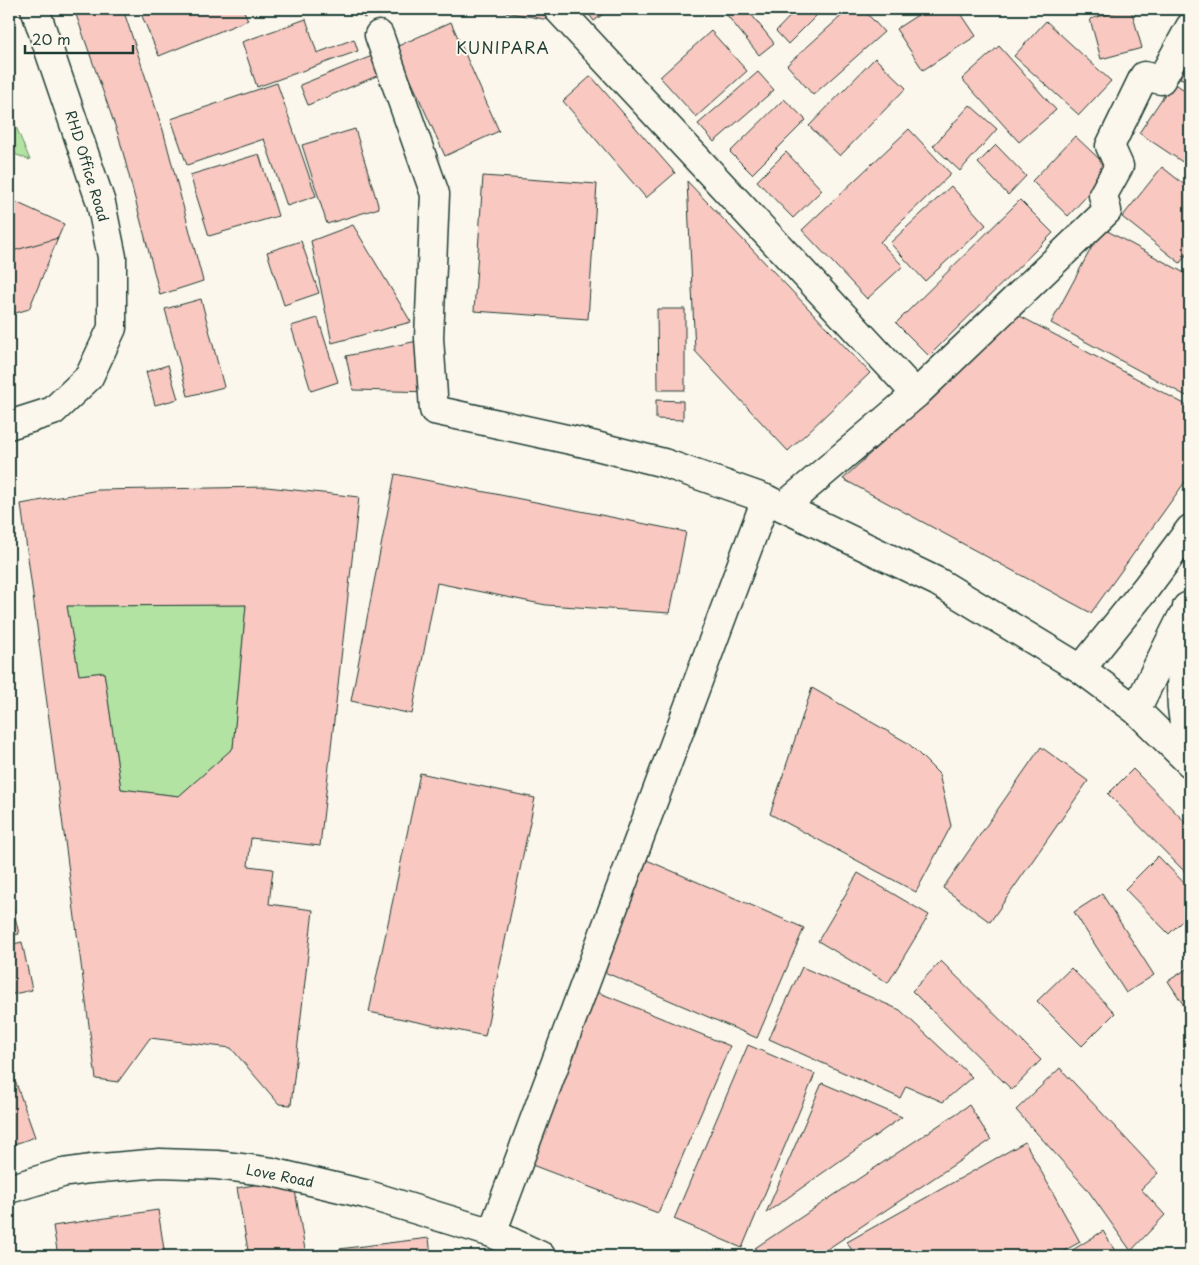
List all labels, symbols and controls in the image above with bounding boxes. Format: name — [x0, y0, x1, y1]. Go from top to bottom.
scale bar — [25, 22, 132, 54]
text: 20 m — [32, 27, 71, 50]
district label: KUNIPARA — [456, 35, 550, 59]
street label: RHD Office Road — [61, 108, 114, 224]
street label: Love Road — [244, 1159, 316, 1192]

